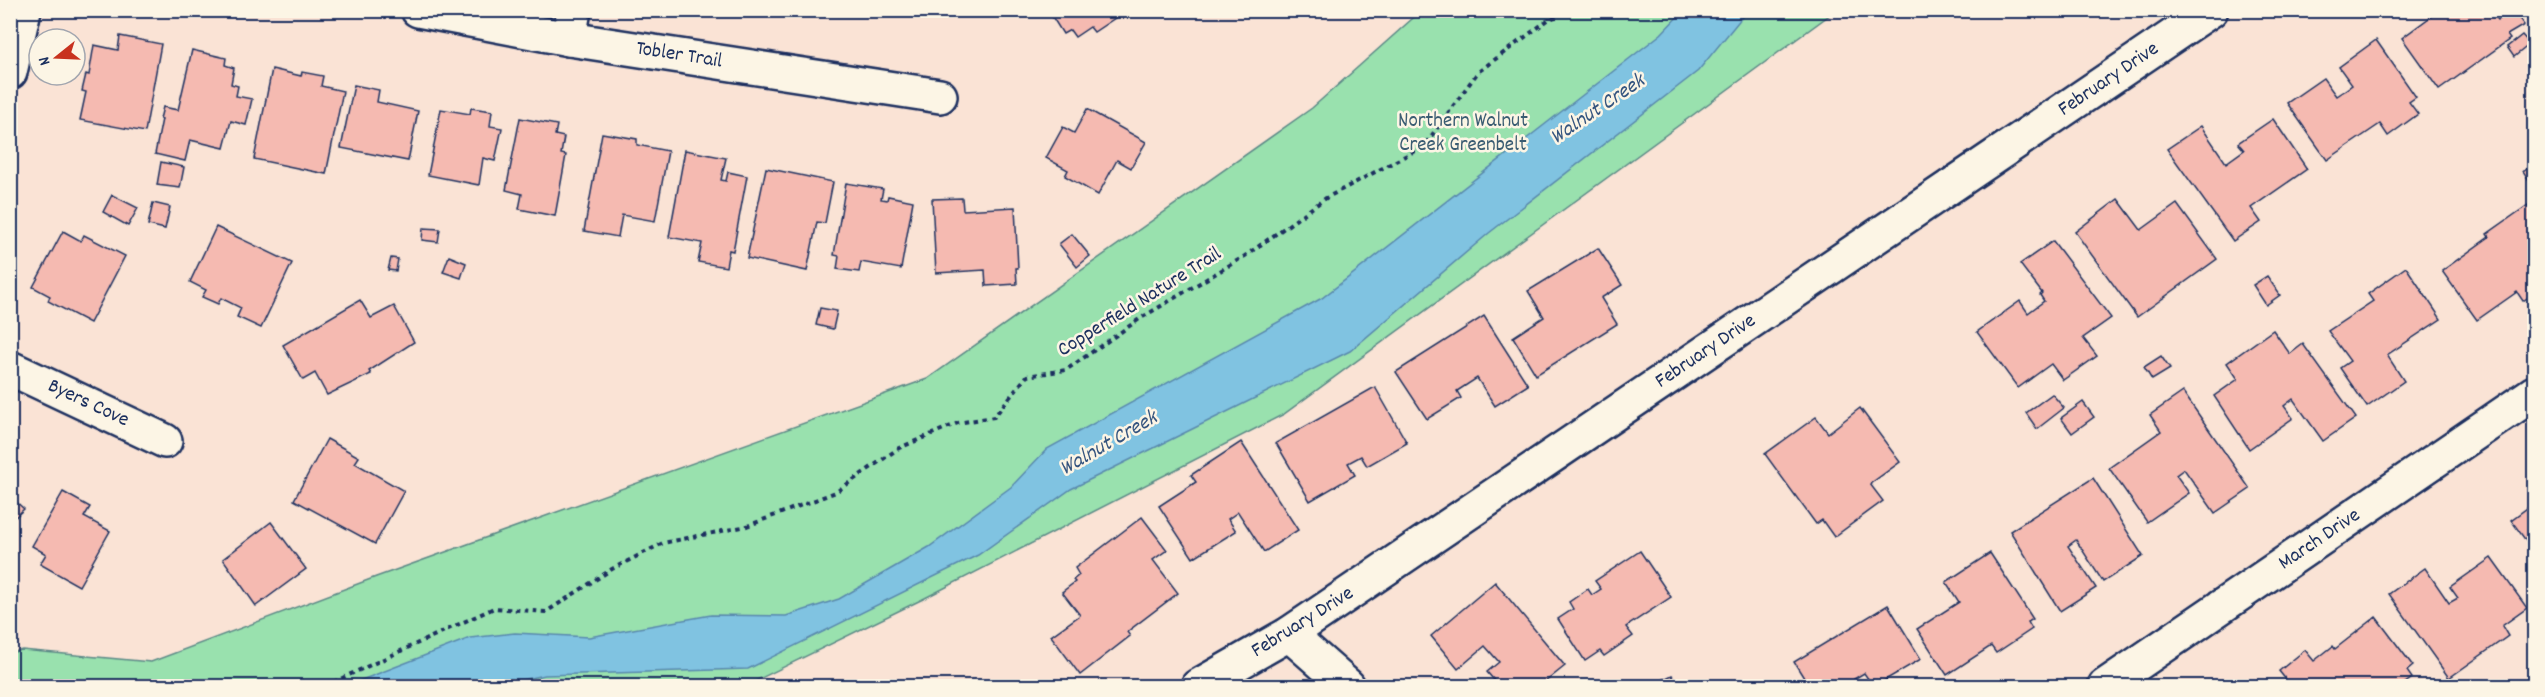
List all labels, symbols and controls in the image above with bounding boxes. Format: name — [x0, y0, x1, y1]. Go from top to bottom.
north arrow — [27, 27, 87, 87]
street label: Tobler Trail — [634, 34, 724, 78]
street label: February Drive — [2053, 35, 2165, 125]
text: N — [33, 53, 57, 68]
water label: Walnut Creek — [1544, 66, 1653, 153]
park label: Northern Walnut Creek Greenbelt — [1398, 107, 1528, 161]
street label: Copperfield Nature Trail — [1052, 240, 1228, 366]
street label: February Drive — [1650, 307, 1762, 397]
street label: Byers Cove — [42, 372, 134, 436]
water label: Walnut Creek — [1054, 402, 1165, 485]
street label: March Drive — [2273, 501, 2367, 579]
street label: February Drive — [1246, 580, 1360, 666]

